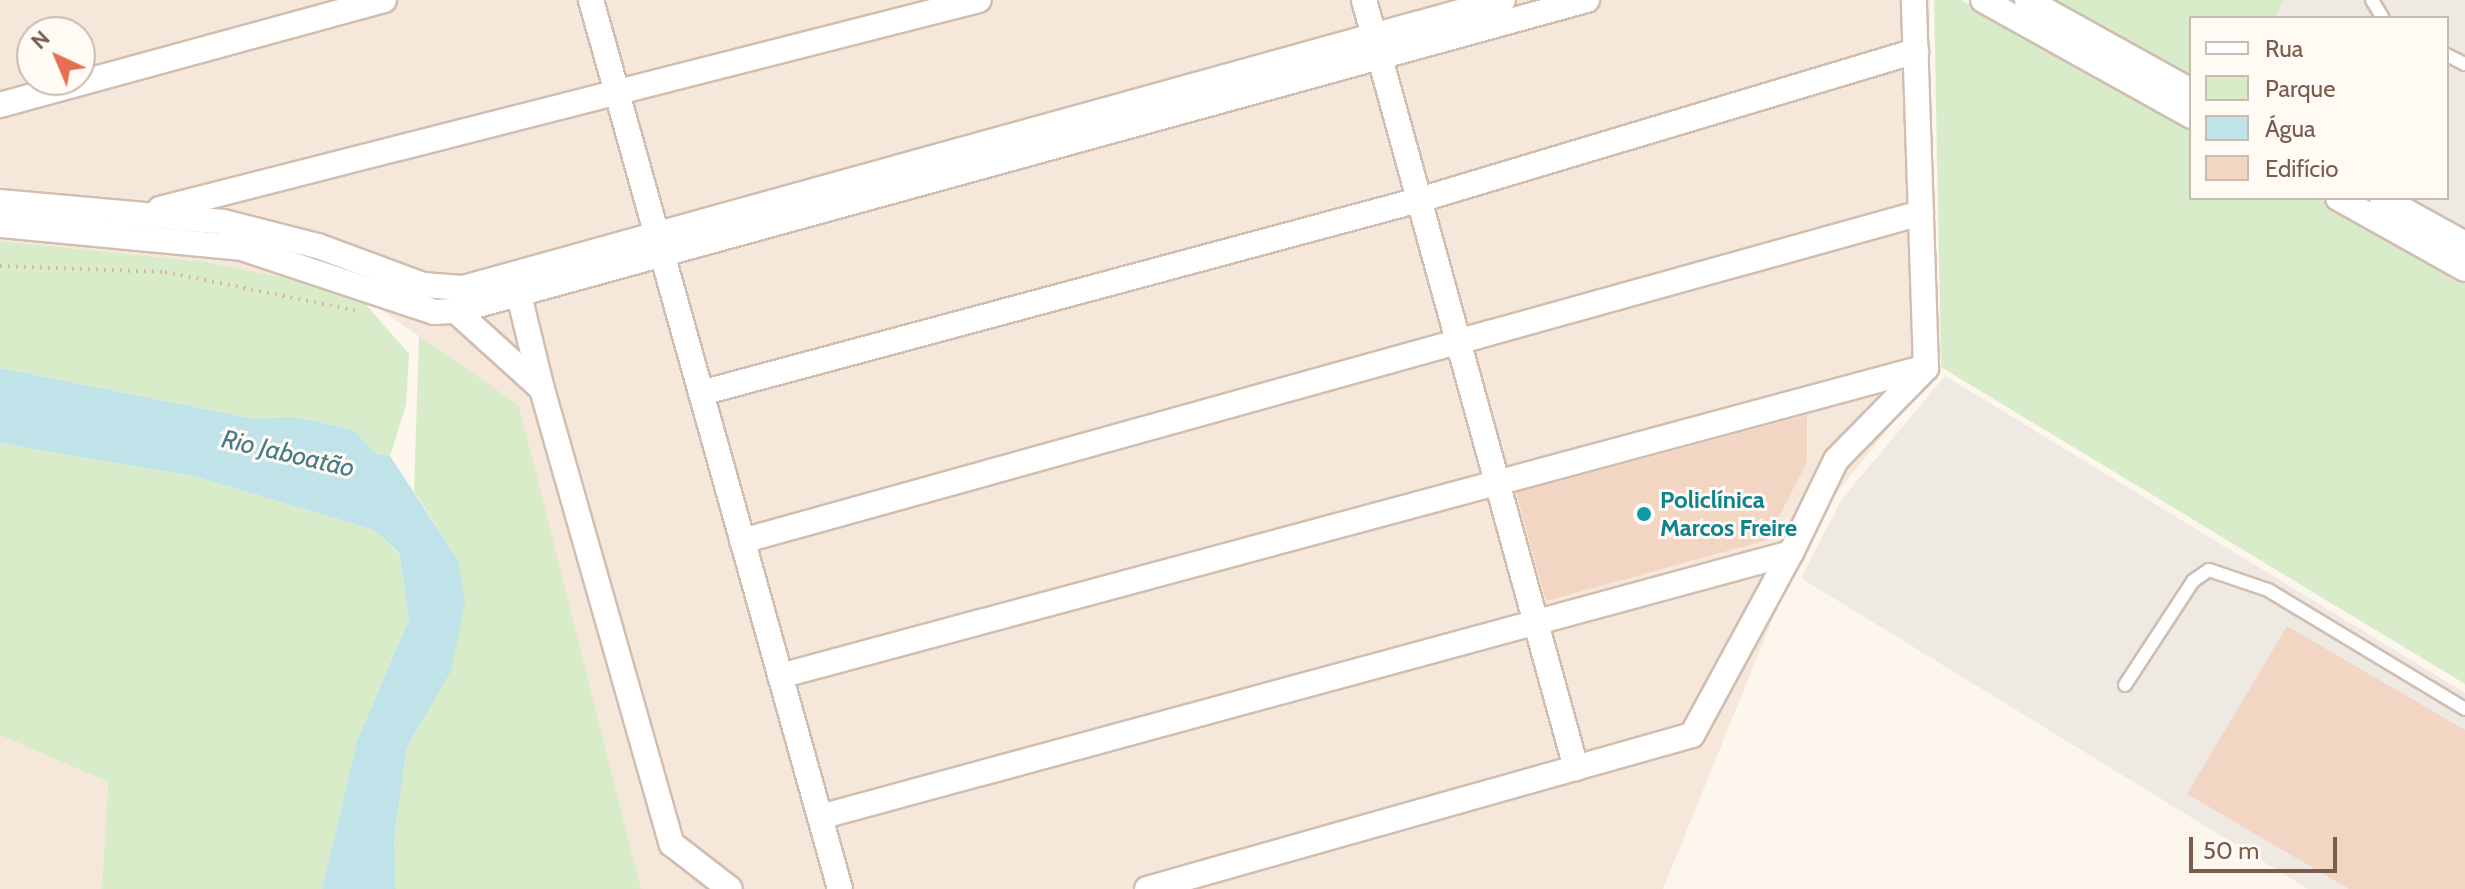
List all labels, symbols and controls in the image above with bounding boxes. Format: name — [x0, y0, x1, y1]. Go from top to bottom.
north arrow — [16, 16, 96, 96]
legend — [2189, 16, 2449, 200]
text: N — [25, 25, 55, 55]
text: Rua — [2265, 34, 2303, 63]
text: Parque — [2265, 74, 2335, 103]
text: Água — [2265, 114, 2316, 143]
text: Edifício — [2265, 154, 2339, 183]
water label: Rio Jaboatão — [219, 424, 357, 484]
place label: Policlínica Marcos Freire — [1660, 486, 1797, 542]
marker: Policlínica Marcos Freire — [1635, 505, 1653, 523]
scale bar — [2193, 821, 2341, 871]
text: 50 m — [2203, 836, 2259, 865]

